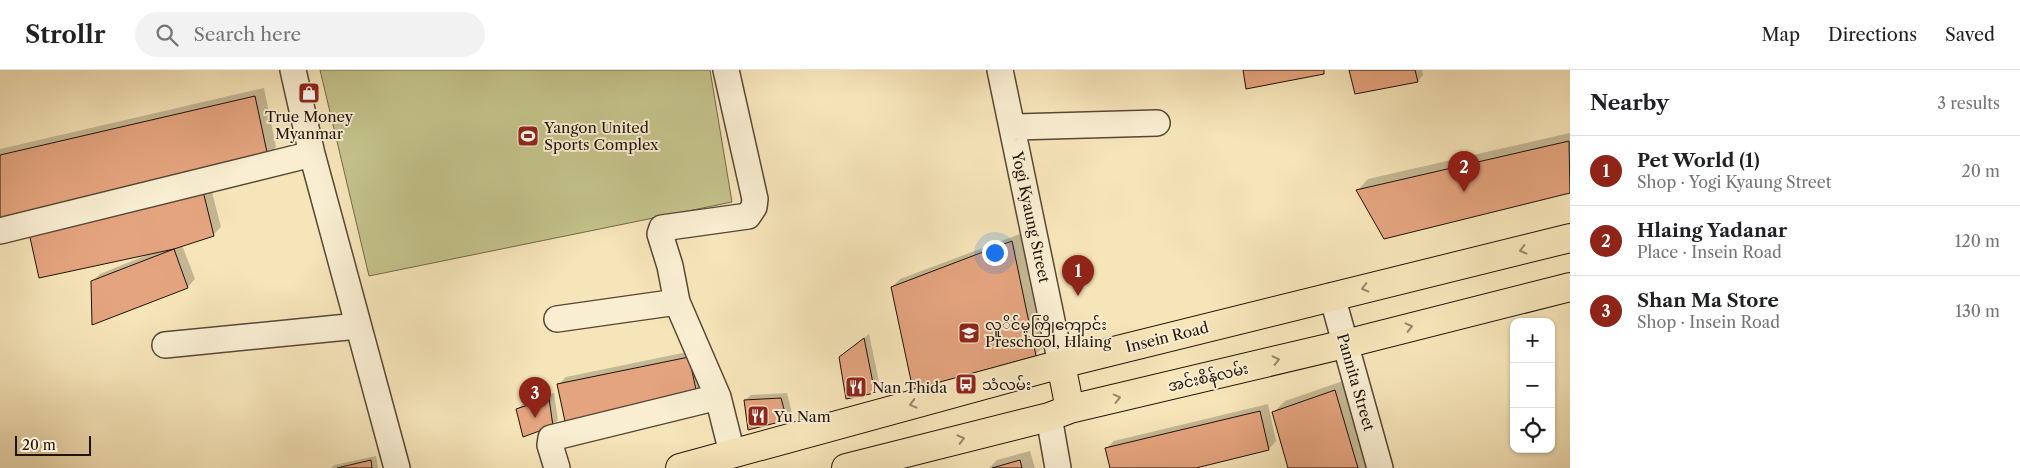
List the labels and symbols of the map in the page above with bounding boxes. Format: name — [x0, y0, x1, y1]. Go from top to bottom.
shop icon: True Money Myanmar — [297, 81, 321, 105]
place label: True Money Myanmar — [265, 107, 354, 143]
place label: Yangon United Sports Complex — [543, 118, 659, 154]
sports icon: Yangon United Sports Complex — [516, 124, 540, 148]
street label: Yogi Kyaung Street — [1008, 149, 1054, 285]
pin: 2 — [1448, 151, 1480, 192]
your location — [982, 240, 1008, 266]
one-way arrow — [1518, 244, 1527, 255]
pin: 1 — [1062, 255, 1094, 296]
one-way arrow — [1360, 282, 1369, 293]
place label: လှုိင်မူကြိုကျောင်း Preschool, Hlaing — [985, 315, 1111, 351]
street label: Insein Road — [1123, 317, 1211, 357]
school or university icon: လှုိင်မူကြိုကျောင်း Preschool, Hlaing — [957, 321, 981, 345]
one-way arrow — [1405, 323, 1413, 333]
street label: Pannita Street — [1333, 331, 1379, 434]
one-way arrow — [1271, 355, 1280, 366]
street label: အင်းစိန်လမ်း — [1166, 359, 1251, 398]
bus stop icon: သံလမ်း — [954, 372, 978, 396]
restaurant icon: Nan Thida — [844, 375, 868, 399]
place label: သံလမ်း — [982, 375, 1031, 394]
pin: 3 — [519, 377, 551, 418]
place label: Nan Thida — [872, 378, 947, 397]
one-way arrow — [1113, 393, 1122, 404]
one-way arrow — [909, 398, 917, 409]
restaurant icon: Yu Nam — [746, 404, 770, 428]
place label: Yu Nam — [773, 407, 831, 426]
scale bar — [15, 433, 91, 456]
one-way arrow — [956, 434, 965, 445]

